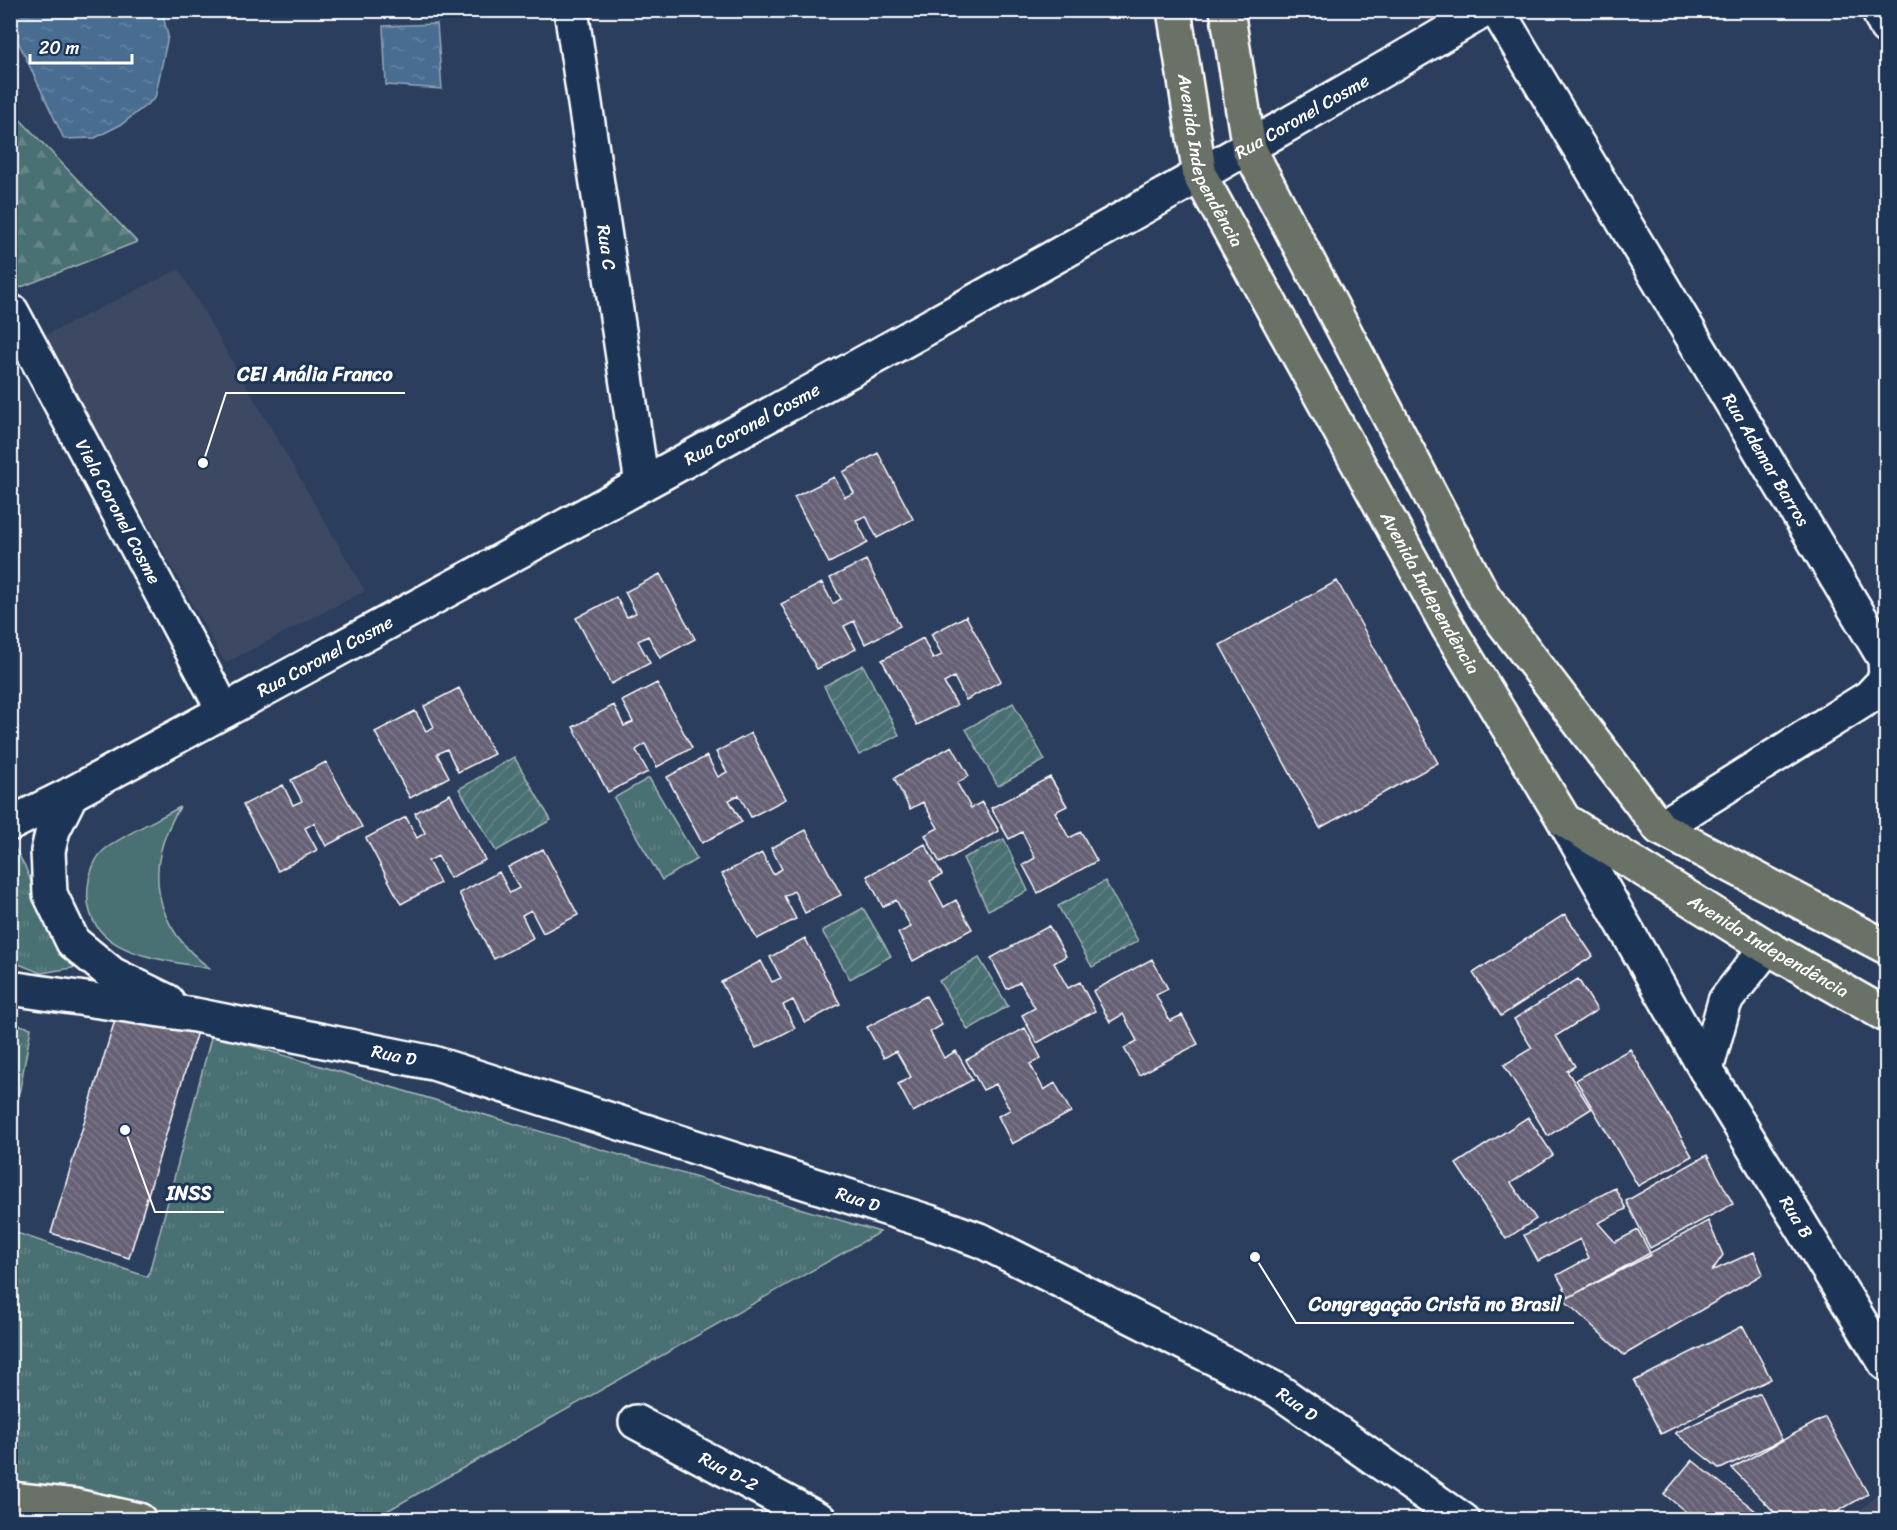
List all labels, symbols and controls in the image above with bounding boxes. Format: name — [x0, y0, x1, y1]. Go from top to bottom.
scale bar — [30, 27, 132, 65]
text: 20 m — [39, 32, 79, 64]
street label: Rua Coronel Cosme — [1228, 65, 1375, 168]
street label: Avenida Independência — [1168, 70, 1252, 253]
street label: Rua C — [587, 222, 626, 272]
callout: CEI Anália Franco — [226, 355, 405, 393]
text: CEI Anália Franco — [236, 357, 393, 392]
street label: Rua Coronel Cosme — [678, 374, 826, 475]
street label: Rua Ademar Barros — [1713, 387, 1819, 533]
street label: Viela Coronel Cosme — [66, 433, 170, 590]
street label: Avenida Independência — [1371, 504, 1489, 681]
street label: Rua Coronel Cosme — [251, 606, 399, 706]
street label: Avenida Independência — [1681, 885, 1855, 1007]
street label: Rua D — [369, 1035, 420, 1075]
callout: INSS — [155, 1174, 224, 1212]
text: INSS — [165, 1176, 212, 1211]
street label: Rua D — [832, 1177, 885, 1221]
street label: Rua B — [1770, 1189, 1822, 1245]
callout: Congregação Cristã no Brasil — [1296, 1285, 1574, 1323]
text: Congregação Cristã no Brasil — [1308, 1287, 1562, 1322]
street label: Rua D — [1270, 1378, 1325, 1430]
street label: Rua D-2 — [693, 1442, 764, 1500]

